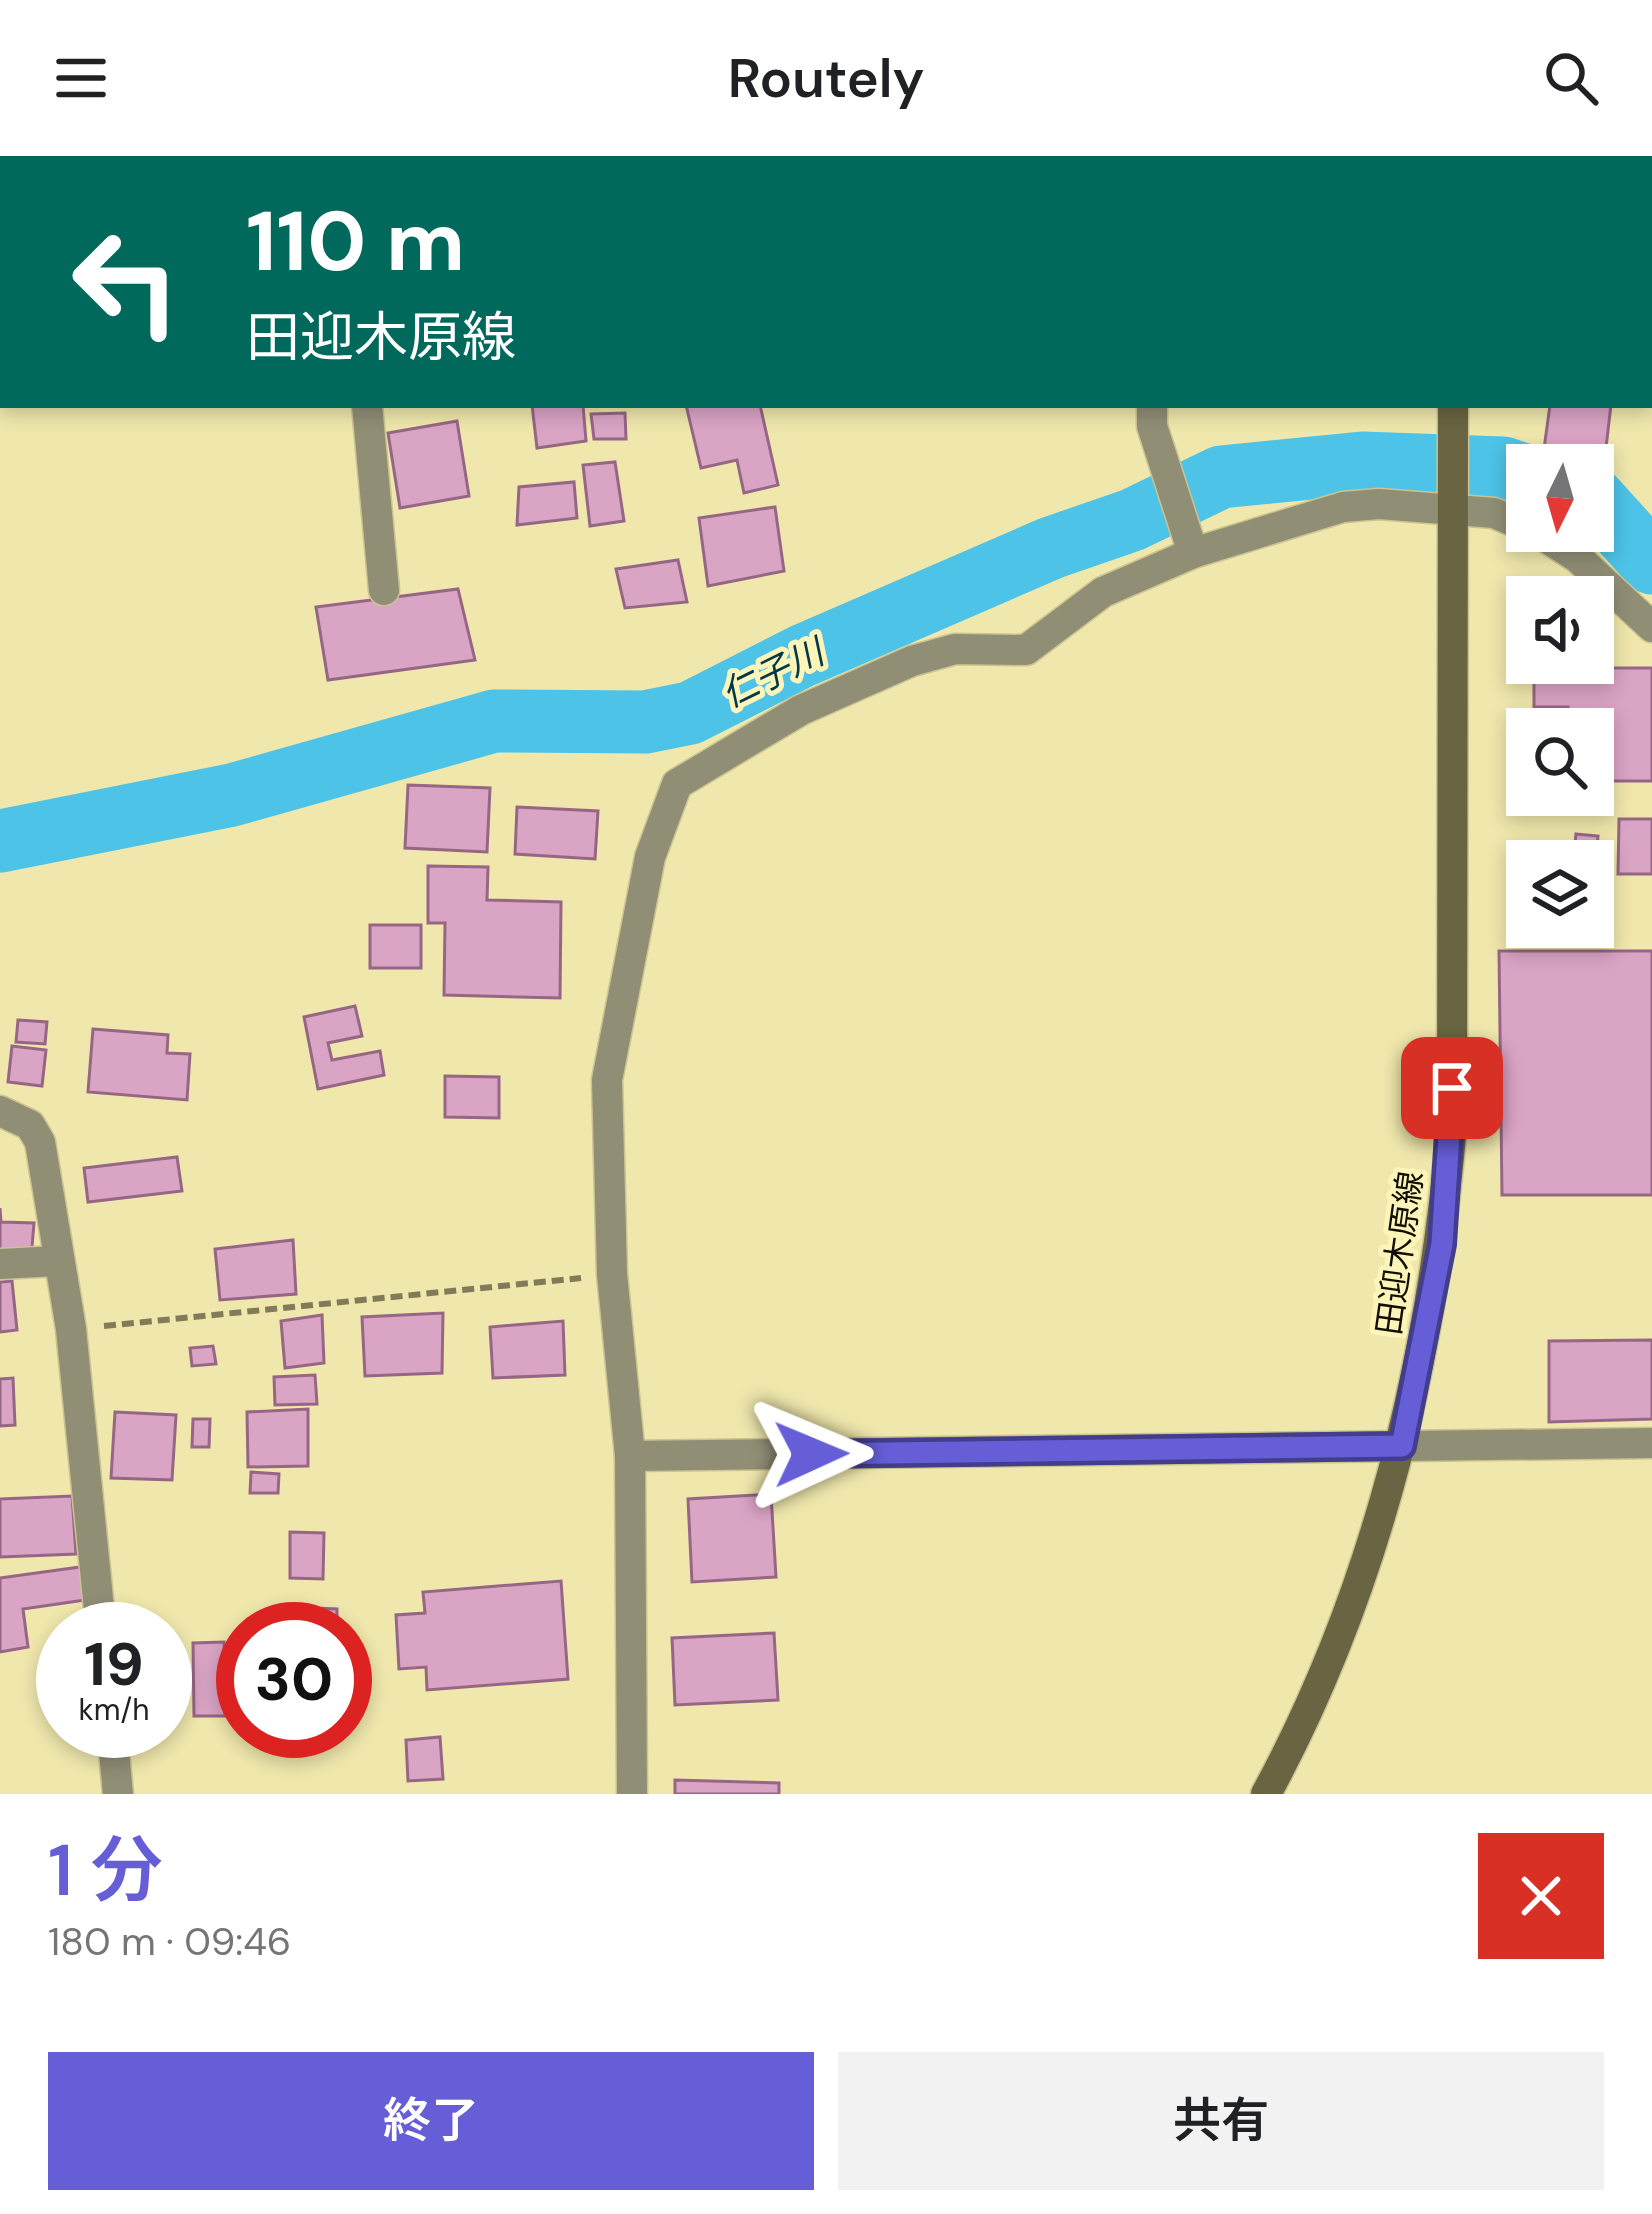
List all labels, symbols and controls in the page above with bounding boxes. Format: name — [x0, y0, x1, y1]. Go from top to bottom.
text: Routely — [728, 43, 924, 114]
icon: menu — [48, 45, 114, 111]
icon: search — [1538, 45, 1604, 111]
text: 110 m — [246, 187, 465, 296]
icon: left — [48, 204, 204, 360]
text: 田迎木原線 — [246, 302, 516, 373]
north arrow — [1506, 444, 1614, 552]
map controls — [1506, 444, 1614, 948]
button: sound — [1506, 576, 1614, 684]
water label: 仁子川 — [713, 627, 835, 718]
button: search — [1506, 708, 1614, 816]
button: layers — [1506, 840, 1614, 948]
pin — [1401, 1037, 1503, 1139]
icon: arrive — [1419, 1055, 1485, 1121]
street label: 田迎木原線 — [1367, 1168, 1432, 1338]
position arrow — [748, 1391, 874, 1517]
speed limit sign: 30 — [216, 1602, 372, 1758]
text: 19 — [84, 1625, 144, 1704]
text: km/h — [79, 1690, 149, 1729]
text: 1 分 — [48, 1824, 163, 1917]
button: close — [1478, 1833, 1604, 1959]
text: 180 m · 09:46 — [48, 1916, 291, 1967]
button: 終了 — [48, 2052, 814, 2190]
button: 共有 — [838, 2052, 1604, 2190]

